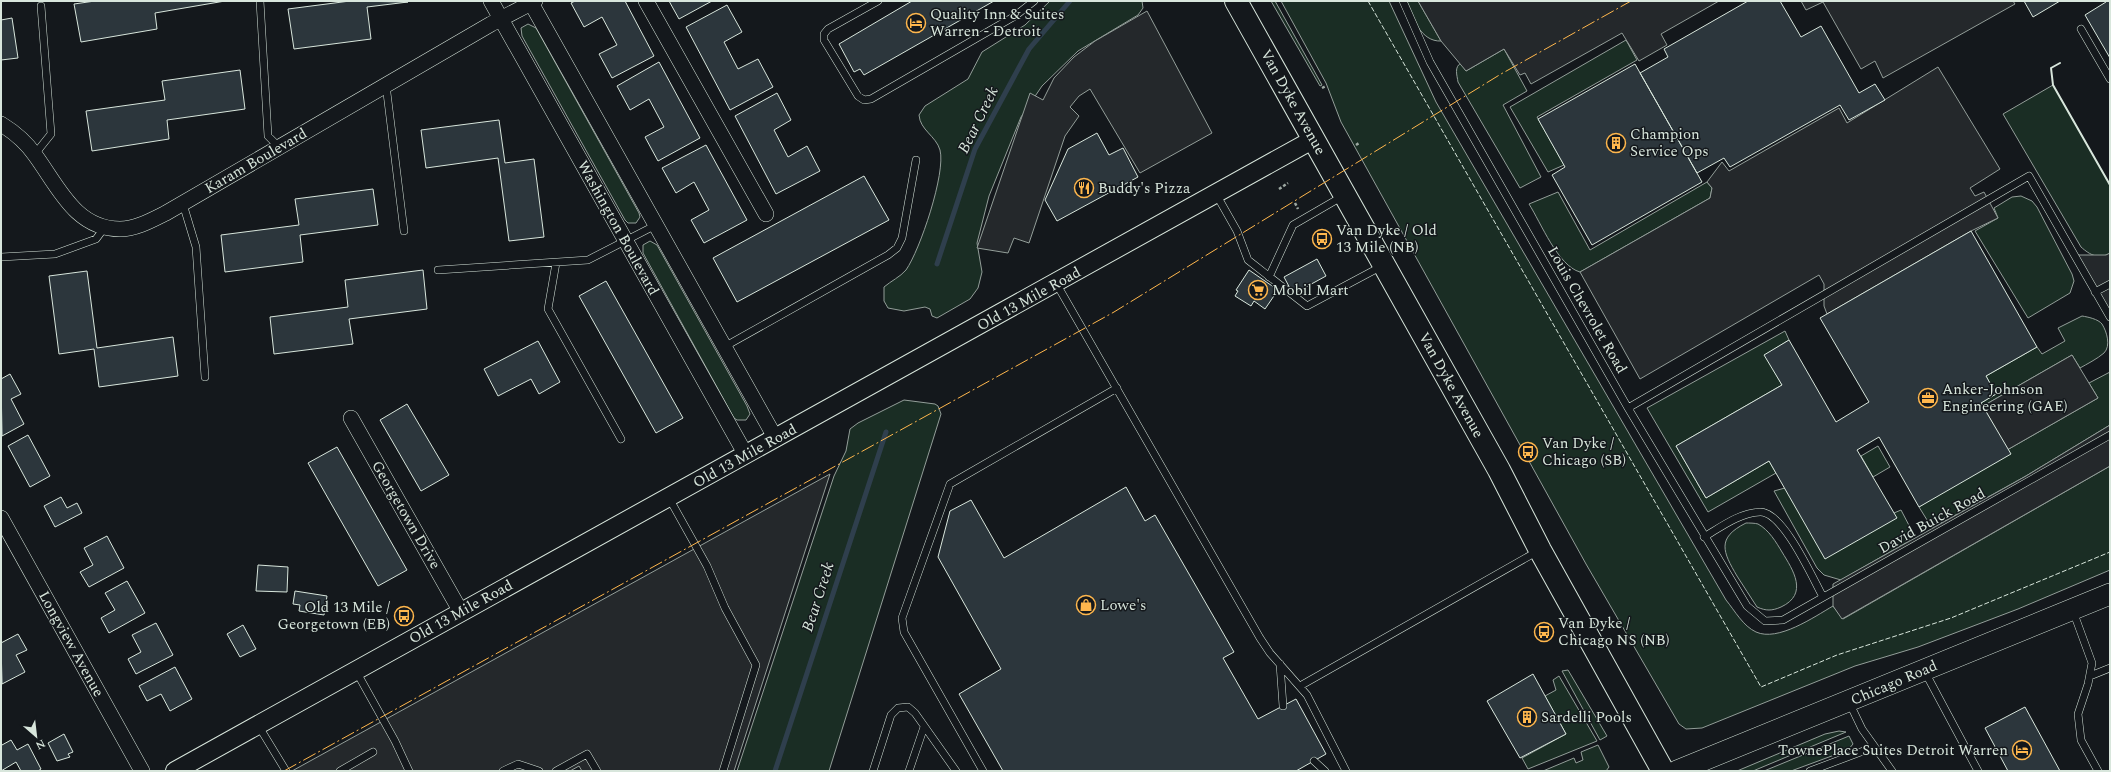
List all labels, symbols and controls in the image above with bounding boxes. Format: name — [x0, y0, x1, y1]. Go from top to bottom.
place label: Quality Inn & Suites Warren - Detroit — [930, 3, 1065, 43]
hotel icon: Quality Inn & Suites Warren - Detroit — [905, 12, 927, 34]
street label: Van Dyke Avenue — [1254, 45, 1332, 159]
water label: Bear Creek — [951, 82, 1005, 158]
street label: Karam Boulevard — [200, 122, 312, 200]
place label: Champion Service Ops — [1630, 123, 1709, 163]
building icon: Champion Service Ops — [1605, 132, 1627, 154]
street label: Washington Boulevard — [571, 156, 665, 300]
restaurant icon: Buddy's Pizza — [1073, 177, 1095, 199]
place label: Buddy's Pizza — [1098, 177, 1191, 200]
place label: Van Dyke / Old 13 Mile (NB) — [1336, 219, 1437, 259]
bus stop icon: Van Dyke / Old 13 Mile (NB) — [1311, 228, 1333, 250]
street label: Louis Chevrolet Road — [1541, 242, 1633, 378]
street label: Old 13 Mile Road — [973, 261, 1085, 337]
supermarket icon: Mobil Mart — [1247, 279, 1269, 301]
place label: Mobil Mart — [1272, 279, 1349, 302]
street label: Van Dyke Avenue — [1412, 328, 1490, 442]
place label: Anker-Johnson Engineering (GAE) — [1942, 378, 2067, 418]
office icon: Anker-Johnson Engineering (GAE) — [1917, 387, 1939, 409]
street label: Old 13 Mile Road — [689, 418, 801, 494]
place label: Van Dyke / Chicago (SB) — [1542, 432, 1626, 472]
bus stop icon: Van Dyke / Chicago (SB) — [1517, 441, 1539, 463]
street label: Georgetown Drive — [366, 456, 446, 574]
street label: David Buick Road — [1874, 482, 1990, 560]
water label: Bear Creek — [795, 559, 841, 635]
street label: Old 13 Mile Road — [405, 574, 517, 650]
street label: Longview Avenue — [32, 587, 110, 701]
shop icon: Lowe's — [1075, 594, 1097, 616]
place label: Lowe's — [1100, 594, 1146, 617]
place label: Old 13 Mile / Georgetown (EB) — [278, 596, 390, 636]
bus stop icon: Old 13 Mile / Georgetown (EB) — [393, 605, 415, 627]
place label: Van Dyke / Chicago NS (NB) — [1558, 612, 1669, 652]
bus stop icon: Van Dyke / Chicago NS (NB) — [1533, 621, 1555, 643]
street label: Chicago Road — [1847, 654, 1941, 712]
building icon: Sardelli Pools — [1516, 706, 1538, 728]
place label: Sardelli Pools — [1541, 706, 1632, 729]
north arrow — [16, 716, 56, 756]
text: N — [32, 735, 48, 754]
place label: TownePlace Suites Detroit Warren — [1778, 739, 2008, 762]
hotel icon: TownePlace Suites Detroit Warren — [2011, 739, 2033, 761]

